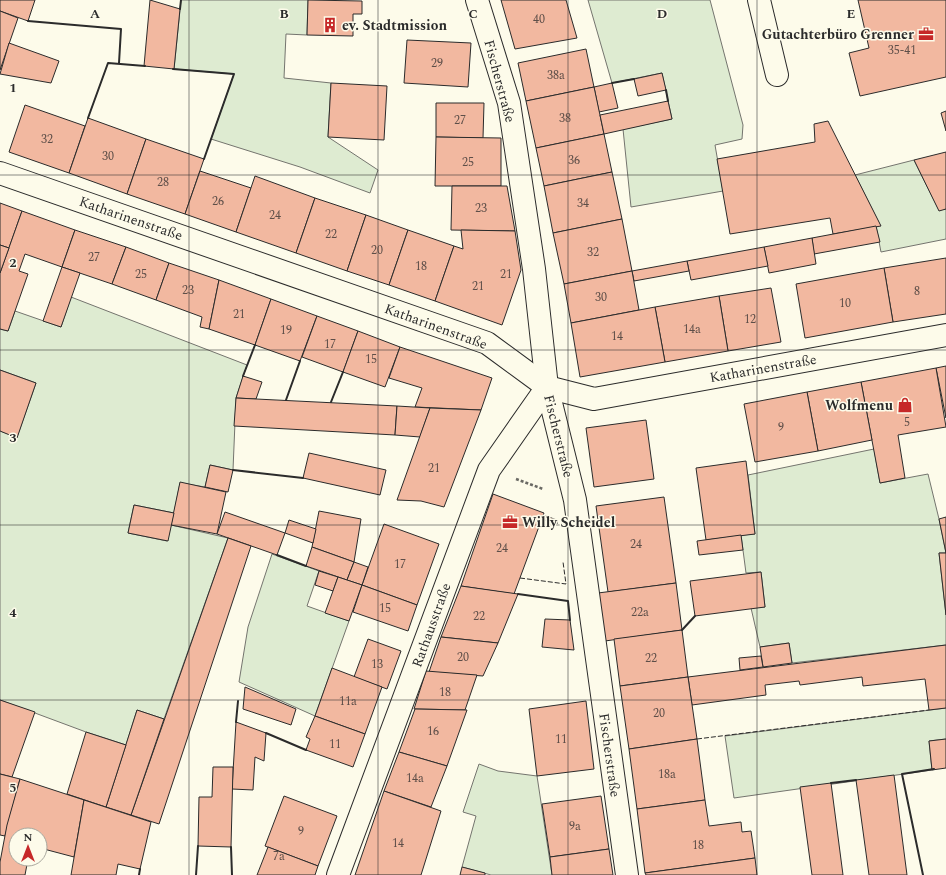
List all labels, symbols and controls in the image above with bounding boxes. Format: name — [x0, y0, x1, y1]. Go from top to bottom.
text: A — [90, 4, 100, 24]
text: B — [279, 4, 289, 24]
text: C — [468, 4, 478, 24]
text: D — [657, 4, 667, 24]
text: E — [847, 4, 856, 24]
house number: 40 — [533, 10, 545, 29]
place label: ev. Stadtmission — [342, 15, 447, 36]
building icon: ev. Stadtmission — [321, 16, 339, 34]
place label: Gutachterbüro Grenner — [762, 24, 914, 45]
office icon: Gutachterbüro Grenner — [917, 25, 935, 43]
street label: Fischerstraße — [478, 37, 521, 125]
house number: 35-41 — [888, 41, 916, 60]
house number: 29 — [431, 54, 443, 73]
house number: 38a — [547, 66, 565, 85]
text: 1 — [9, 78, 17, 98]
house number: 38 — [559, 109, 571, 128]
house number: 27 — [454, 111, 466, 130]
house number: 32 — [41, 130, 53, 149]
house number: 30 — [102, 147, 114, 166]
house number: 36 — [568, 151, 580, 170]
house number: 25 — [462, 153, 474, 172]
house number: 28 — [157, 173, 169, 192]
street label: Katharinenstraße — [76, 191, 186, 246]
house number: 26 — [212, 192, 224, 211]
house number: 34 — [577, 194, 589, 213]
house number: 23 — [475, 199, 487, 218]
house number: 24 — [269, 206, 281, 225]
house number: 22 — [325, 225, 337, 244]
house number: 20 — [371, 241, 383, 260]
house number: 32 — [587, 243, 599, 262]
house number: 27 — [88, 248, 100, 267]
text: 2 — [9, 253, 17, 273]
house number: 18 — [415, 257, 427, 276]
house number: 25 — [135, 265, 147, 284]
house number: 21 — [500, 265, 512, 284]
house number: 21 — [472, 277, 484, 296]
house number: 23 — [182, 281, 194, 300]
house number: 8 — [914, 282, 920, 301]
house number: 30 — [595, 288, 607, 307]
house number: 10 — [839, 294, 851, 313]
street label: Katharinenstraße — [381, 298, 491, 355]
house number: 21 — [233, 305, 245, 324]
house number: 12 — [744, 310, 756, 329]
house number: 14a — [683, 320, 701, 339]
house number: 19 — [280, 321, 292, 340]
house number: 14 — [611, 327, 623, 346]
house number: 17 — [324, 335, 336, 354]
street label: Katharinenstraße — [708, 349, 818, 388]
house number: 15 — [365, 350, 377, 369]
street label: Fischerstraße — [538, 392, 579, 480]
place label: Wolfmenu — [825, 395, 894, 416]
shop icon: Wolfmenu — [896, 396, 914, 414]
house number: 5 — [904, 413, 910, 432]
house number: 9 — [778, 418, 784, 437]
text: 3 — [9, 428, 17, 448]
house number: 21 — [428, 459, 440, 478]
place label: Willy Scheidel — [522, 512, 616, 533]
office icon: Willy Scheidel — [501, 513, 519, 531]
house number: 24 — [630, 535, 642, 554]
house number: 24 — [496, 539, 508, 558]
house number: 17 — [394, 555, 406, 574]
street label: Rathausstraße — [406, 580, 457, 670]
house number: 15 — [379, 599, 391, 618]
text: 4 — [9, 603, 17, 623]
house number: 22a — [631, 603, 649, 622]
house number: 22 — [473, 607, 485, 626]
house number: 20 — [457, 648, 469, 667]
house number: 22 — [645, 649, 657, 668]
house number: 13 — [371, 655, 383, 674]
house number: 18 — [439, 683, 451, 702]
house number: 11a — [339, 692, 357, 711]
house number: 20 — [653, 704, 665, 723]
street label: Fischerstraße — [593, 712, 626, 799]
house number: 16 — [427, 722, 439, 741]
house number: 11 — [555, 730, 567, 749]
house number: 11 — [329, 735, 341, 754]
house number: 18a — [658, 765, 676, 784]
house number: 14a — [406, 769, 424, 788]
text: 5 — [9, 778, 17, 798]
house number: 9a — [569, 817, 581, 836]
house number: 9 — [298, 822, 304, 841]
north arrow — [8, 827, 48, 867]
text: N — [24, 829, 33, 846]
house number: 14 — [392, 834, 404, 853]
house number: 18 — [692, 836, 704, 855]
house number: 7a — [273, 847, 285, 866]

